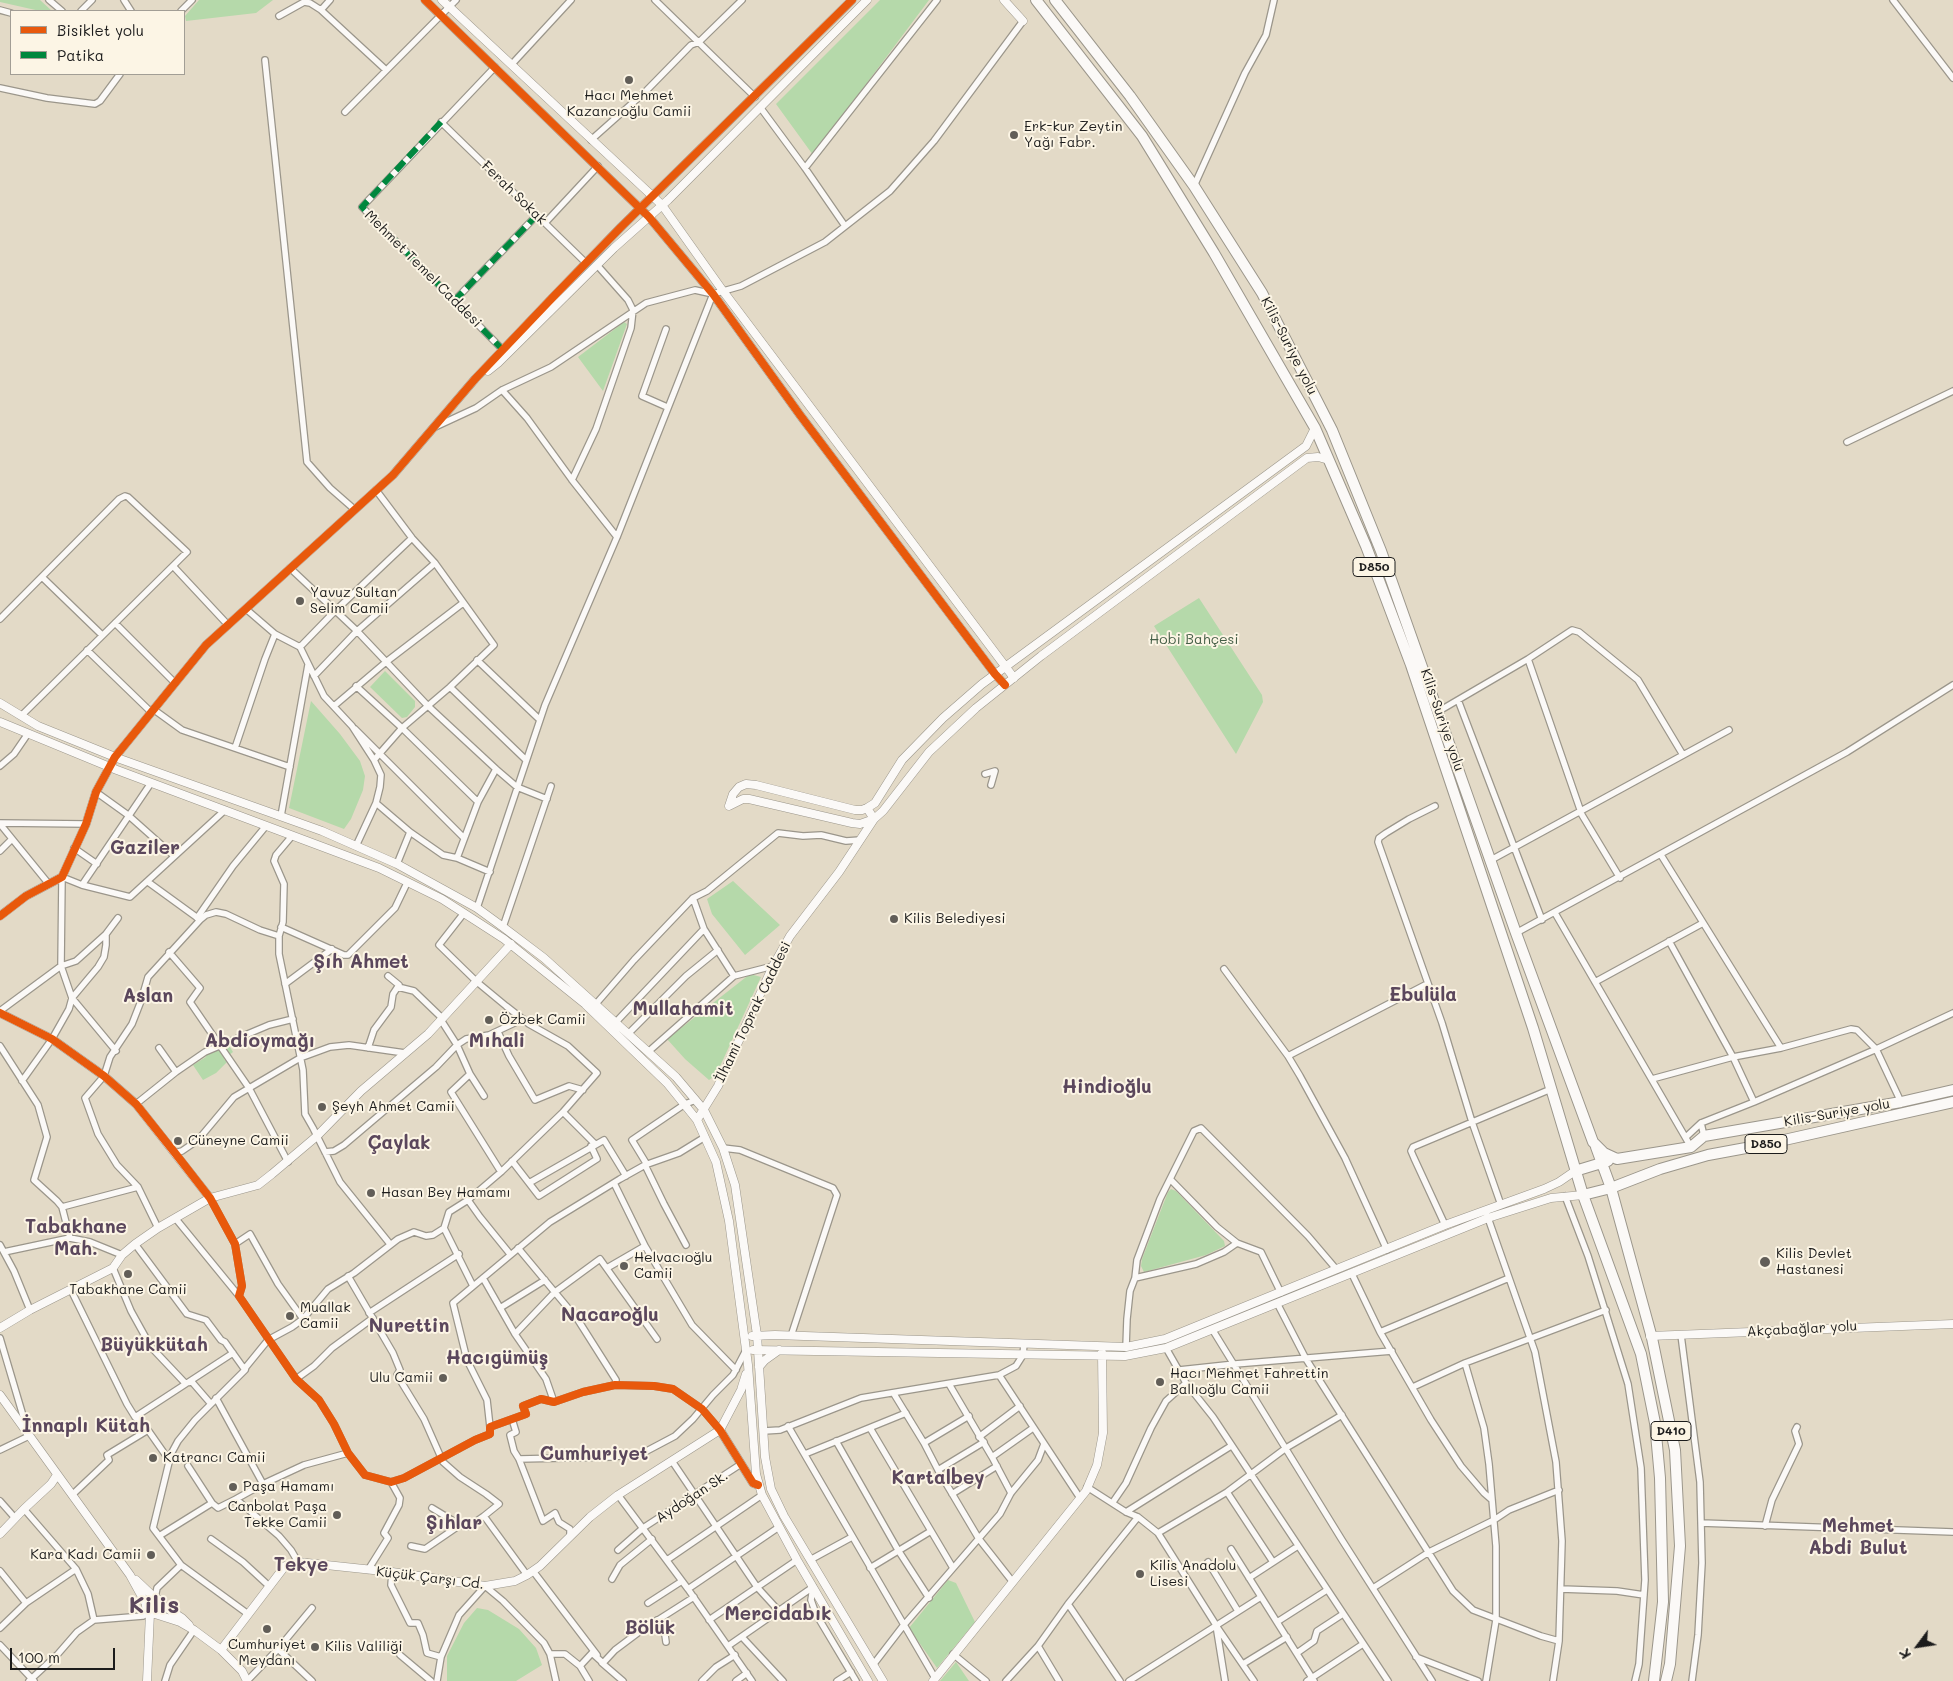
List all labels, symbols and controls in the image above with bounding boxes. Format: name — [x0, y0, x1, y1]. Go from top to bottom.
legend — [10, 10, 185, 75]
text: Bisiklet yolu — [57, 20, 144, 40]
text: Patika — [57, 45, 104, 65]
marker: Hacı Mehmet Kazancıoğlu Camii — [623, 74, 635, 86]
place label: Hacı Mehmet Kazancıoğlu Camii — [567, 88, 691, 120]
place label: Erk-kur Zeytin Yağı Fabr. — [1024, 119, 1123, 152]
marker: Erk-kur Zeytin Yağı Fabr. — [1008, 129, 1020, 141]
street label: Ferah Sokak — [478, 158, 550, 228]
street label: Mehmet Temel Caddesi — [361, 207, 485, 331]
street label: Kilis-Suriye yolu — [1257, 294, 1321, 398]
road number: D850 — [1353, 558, 1395, 576]
place label: Yavuz Sultan Selim Camii — [310, 585, 397, 618]
marker: Yavuz Sultan Selim Camii — [294, 595, 306, 607]
park label: Hobi Bahçesi — [1149, 632, 1239, 648]
street label: Kilis-Suriye yolu — [1417, 667, 1467, 773]
district label: Gaziler — [110, 837, 180, 859]
place label: Kilis Belediyesi — [904, 911, 1006, 927]
marker: Kilis Belediyesi — [888, 913, 900, 925]
street label: İlhami Toprak Caddesi — [712, 939, 794, 1085]
district label: Şıh Ahmet — [313, 951, 409, 973]
district label: Ebulüla — [1389, 984, 1457, 1006]
district label: Aslan — [123, 985, 173, 1007]
district label: Mullahamit — [633, 998, 733, 1020]
place label: Özbek Camii — [499, 1012, 586, 1028]
marker: Özbek Camii — [483, 1014, 495, 1026]
district label: Abdioymağı — [205, 1030, 315, 1052]
district label: Mıhali — [469, 1030, 525, 1052]
district label: Hindioğlu — [1062, 1076, 1152, 1098]
street label: Kilis-Suriye yolu — [1783, 1095, 1891, 1131]
place label: Şeyh Ahmet Camii — [332, 1099, 455, 1115]
marker: Şeyh Ahmet Camii — [316, 1101, 328, 1113]
district label: Çaylak — [367, 1132, 431, 1154]
place label: Cüneyne Camii — [188, 1133, 289, 1149]
road number: D850 — [1745, 1134, 1787, 1154]
marker: Cüneyne Camii — [172, 1135, 184, 1147]
place label: Hasan Bey Hamamı — [381, 1185, 511, 1201]
marker: Hasan Bey Hamamı — [365, 1187, 377, 1199]
district label: Tabakhane Mah. — [25, 1216, 127, 1260]
place label: Kilis Devlet Hastanesi — [1776, 1246, 1852, 1278]
place label: Helvacıoğlu Camii — [634, 1250, 713, 1282]
marker: Kilis Devlet Hastanesi — [1758, 1255, 1772, 1269]
marker: Helvacıoğlu Camii — [618, 1260, 630, 1272]
marker: Tabakhane Camii — [122, 1268, 134, 1280]
place label: Tabakhane Camii — [69, 1282, 187, 1298]
place label: Muallak Camii — [300, 1300, 351, 1332]
district label: Nacaroğlu — [561, 1304, 659, 1326]
marker: Muallak Camii — [284, 1310, 296, 1322]
district label: Nurettin — [369, 1315, 449, 1337]
street label: Akçabağlar yolu — [1746, 1318, 1858, 1340]
district label: Büyükkütah — [100, 1334, 208, 1356]
district label: Hacıgümüş — [446, 1347, 548, 1369]
place label: Hacı Mehmet Fahrettin Ballıoğlu Camii — [1170, 1366, 1328, 1398]
place label: Ulu Camii — [370, 1370, 433, 1386]
marker: Ulu Camii — [437, 1372, 449, 1384]
marker: Hacı Mehmet Fahrettin Ballıoğlu Camii — [1154, 1376, 1166, 1388]
district label: İnnaplı Kütah — [22, 1415, 150, 1437]
road number: D410 — [1651, 1422, 1691, 1440]
district label: Cumhuriyet — [540, 1443, 648, 1465]
place label: Katrancı Camii — [163, 1450, 265, 1466]
marker: Katrancı Camii — [147, 1452, 159, 1464]
street label: Aydoğan Sk. — [653, 1467, 731, 1527]
district label: Kartalbey — [891, 1467, 985, 1489]
place label: Paşa Hamamı — [243, 1479, 334, 1495]
marker: Paşa Hamamı — [227, 1481, 239, 1493]
place label: Canbolat Paşa Tekke Camii — [228, 1499, 327, 1531]
marker: Canbolat Paşa Tekke Camii — [331, 1509, 343, 1521]
district label: Şıhlar — [426, 1512, 482, 1534]
district label: Mehmet Abdi Bulut — [1809, 1515, 1907, 1559]
place label: Kara Kadı Camii — [30, 1547, 141, 1563]
marker: Kara Kadı Camii — [145, 1549, 157, 1561]
district label: Tekye — [274, 1554, 328, 1576]
place label: Kilis Anadolu Lisesi — [1150, 1558, 1236, 1590]
street label: Küçük Çarşı Cd. — [375, 1563, 485, 1593]
marker: Kilis Anadolu Lisesi — [1134, 1568, 1146, 1580]
district label: Kilis — [129, 1592, 179, 1620]
district label: Mercidabık — [724, 1603, 832, 1625]
district label: Bölük — [625, 1617, 675, 1639]
north arrow — [1893, 1621, 1943, 1671]
marker: Cumhuriyet Meydanı — [261, 1623, 273, 1635]
place label: Cumhuriyet Meydanı — [228, 1637, 306, 1670]
scale bar — [12, 1638, 118, 1670]
place label: Kilis Valiliği — [325, 1639, 403, 1655]
marker: Kilis Valiliği — [309, 1641, 321, 1653]
text: K — [1894, 1645, 1915, 1663]
text: 100 m — [18, 1647, 60, 1667]

